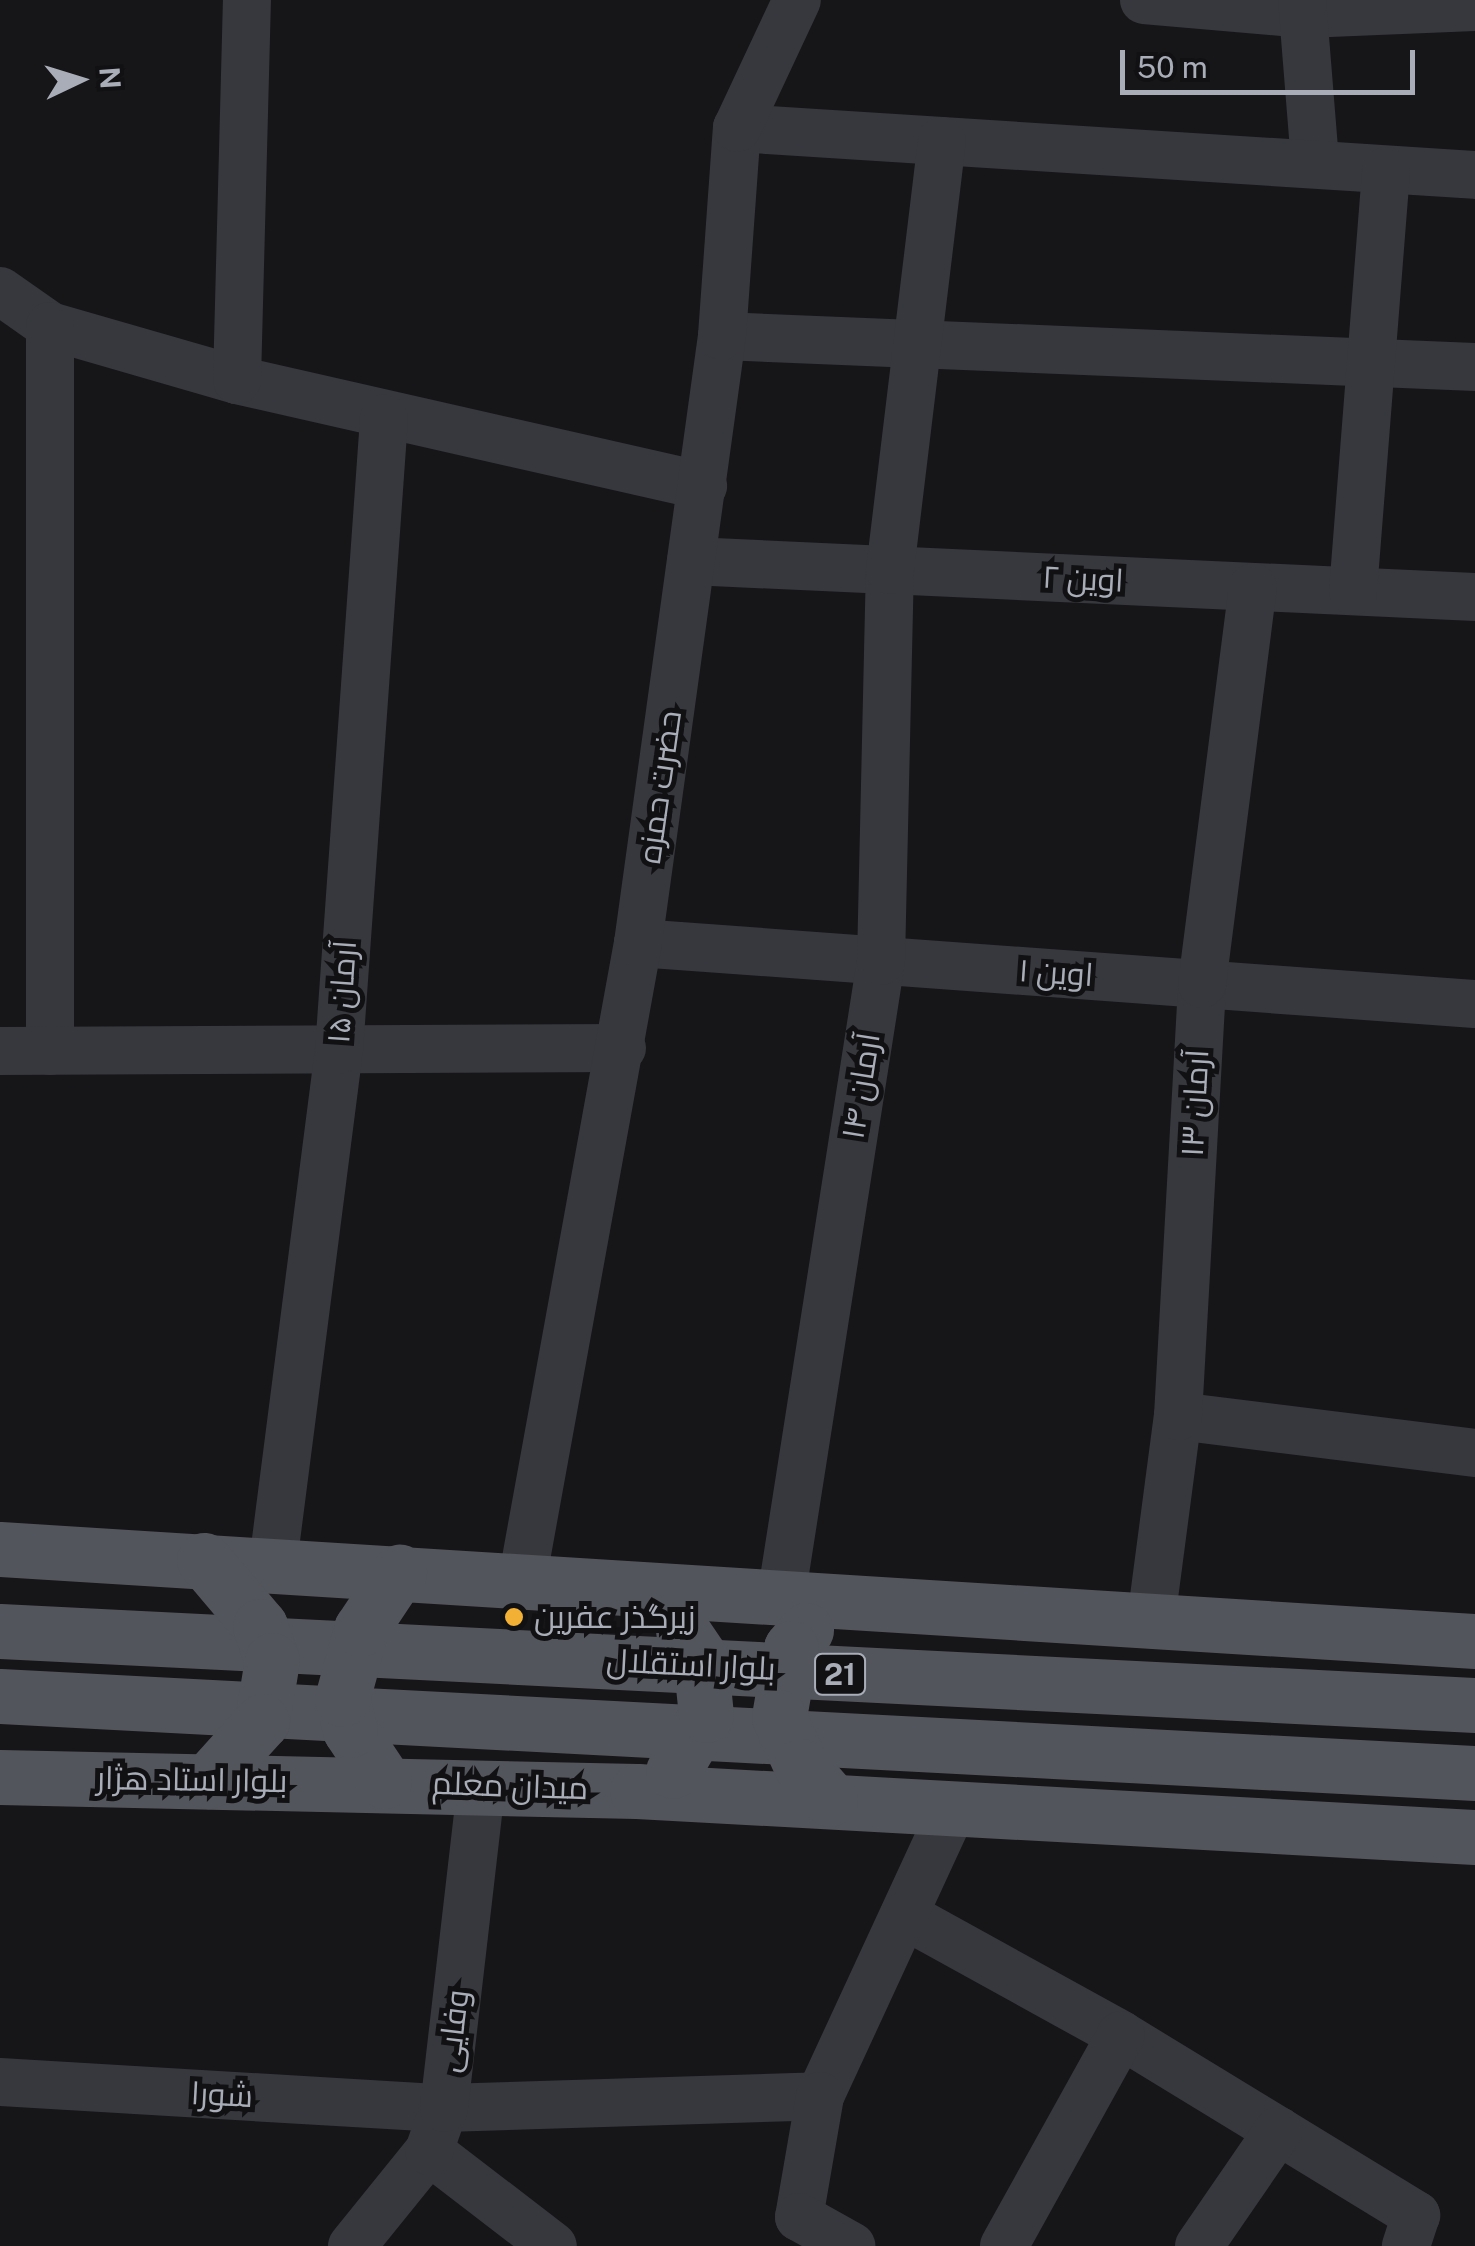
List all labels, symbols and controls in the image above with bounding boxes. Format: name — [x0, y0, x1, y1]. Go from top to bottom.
north arrow — [30, 30, 130, 130]
scale bar — [1125, 30, 1420, 92]
text: 50 m — [1137, 49, 1208, 85]
text: N — [93, 66, 128, 90]
street label: اوین ۲ — [1041, 558, 1125, 600]
street label: حضرت حمزه — [630, 708, 690, 866]
street label: آرمان ۱۵ — [319, 939, 365, 1045]
street label: اوین ۱ — [1017, 951, 1095, 995]
street label: آرمان ۱۴ — [834, 1030, 888, 1142]
street label: آرمان ۱۳ — [1173, 1048, 1217, 1158]
place label: زیرگذر عفرین — [534, 1598, 695, 1636]
marker: زیرگذر عفرین — [503, 1606, 525, 1628]
street label: بلوار استقلال — [605, 1641, 777, 1689]
road number: 21 — [812, 1649, 868, 1699]
street label: بلوار استاد هژار — [96, 1759, 288, 1801]
street label: میدان معلم — [431, 1764, 589, 1808]
street label: وفایی — [429, 1987, 477, 2075]
street label: شورا — [190, 2074, 254, 2116]

